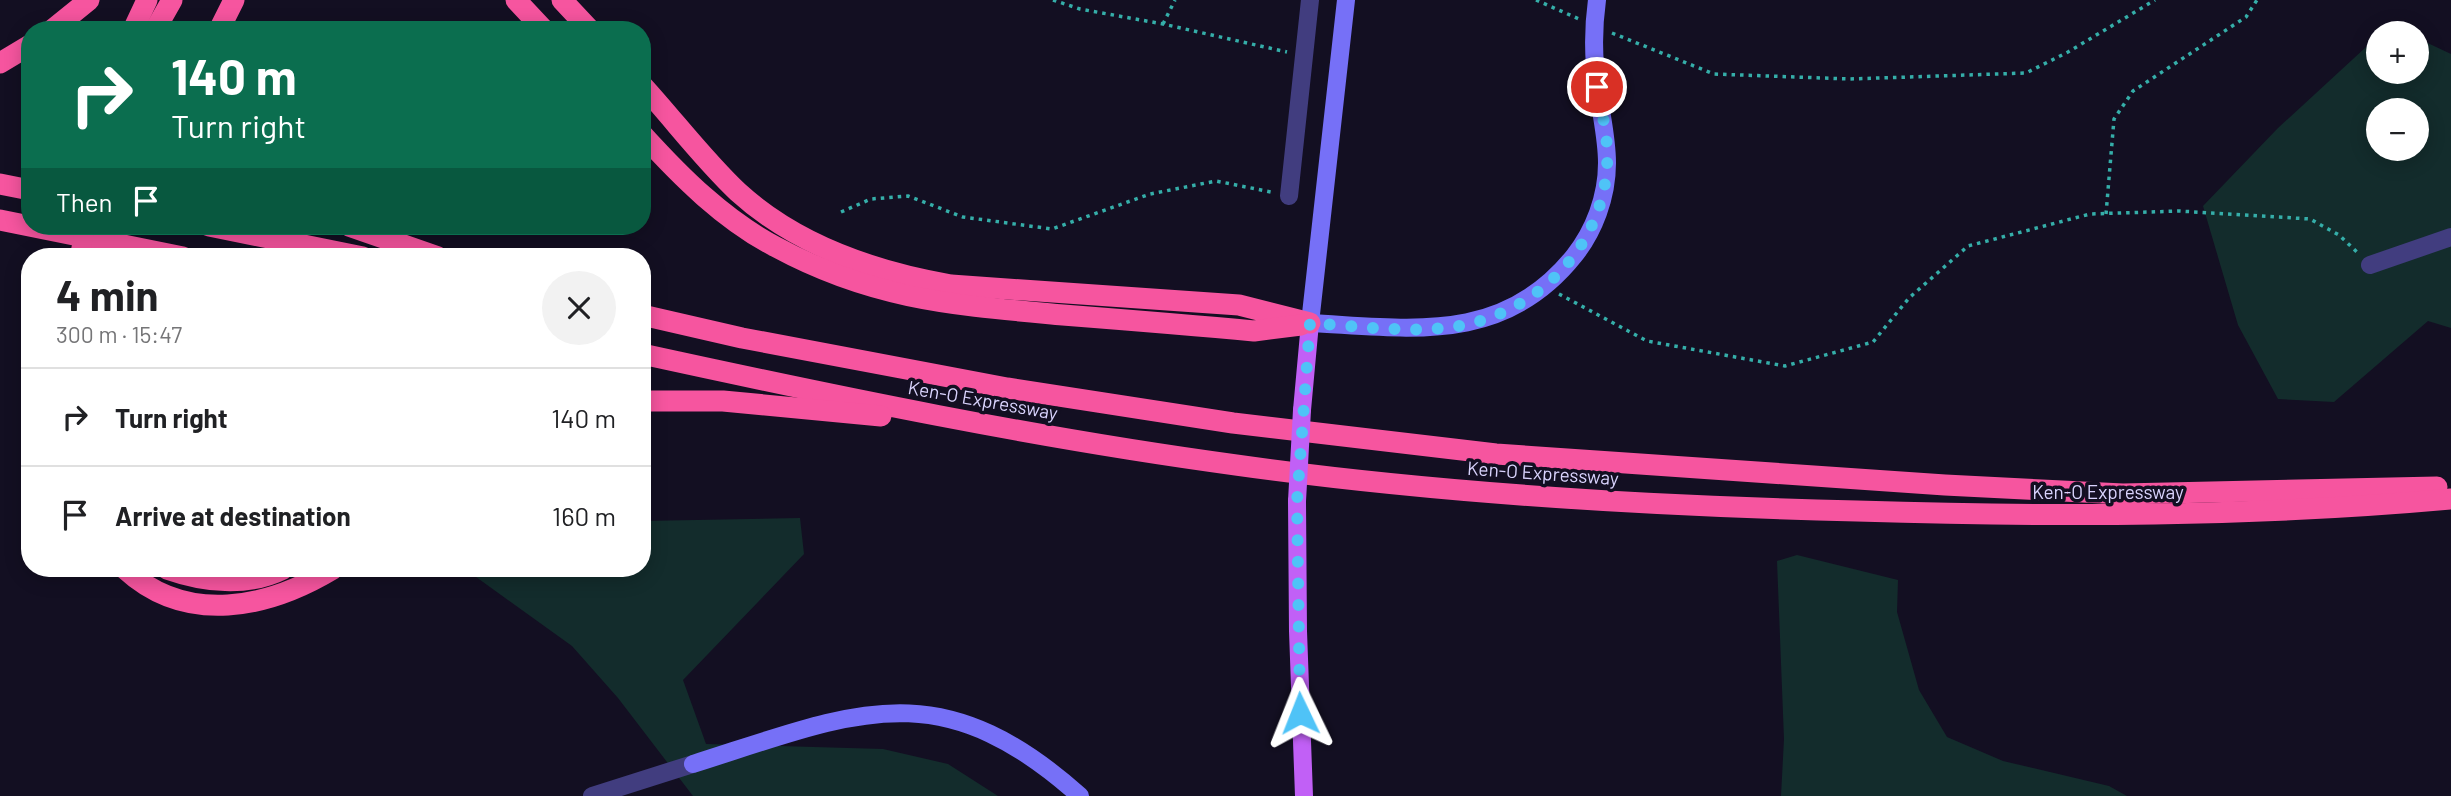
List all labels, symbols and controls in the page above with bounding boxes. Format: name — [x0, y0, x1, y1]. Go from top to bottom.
map controls — [2366, 21, 2429, 161]
button: + — [2366, 21, 2429, 84]
text: 140 m — [171, 46, 297, 105]
icon: right — [56, 49, 147, 140]
pin — [1567, 57, 1627, 117]
icon: arrive — [1578, 68, 1616, 106]
button: − — [2366, 98, 2429, 161]
text: Turn right — [171, 106, 306, 144]
icon: arrive — [127, 182, 165, 220]
text: Then — [56, 186, 113, 217]
text: 4 min — [56, 269, 159, 319]
button: close — [542, 271, 616, 345]
text: 300 m · 15:47 — [56, 320, 182, 348]
street label: Ken-O Expressway — [906, 375, 1060, 424]
icon: right — [56, 398, 94, 436]
text: Turn right — [115, 402, 228, 433]
text: 140 m — [551, 402, 616, 433]
street label: Ken-O Expressway — [1467, 456, 1620, 489]
street label: Ken-O Expressway — [2032, 480, 2184, 503]
icon: arrive — [56, 496, 94, 534]
text: Arrive at destination — [115, 500, 351, 531]
text: 160 m — [552, 500, 616, 531]
position arrow — [1263, 676, 1337, 750]

